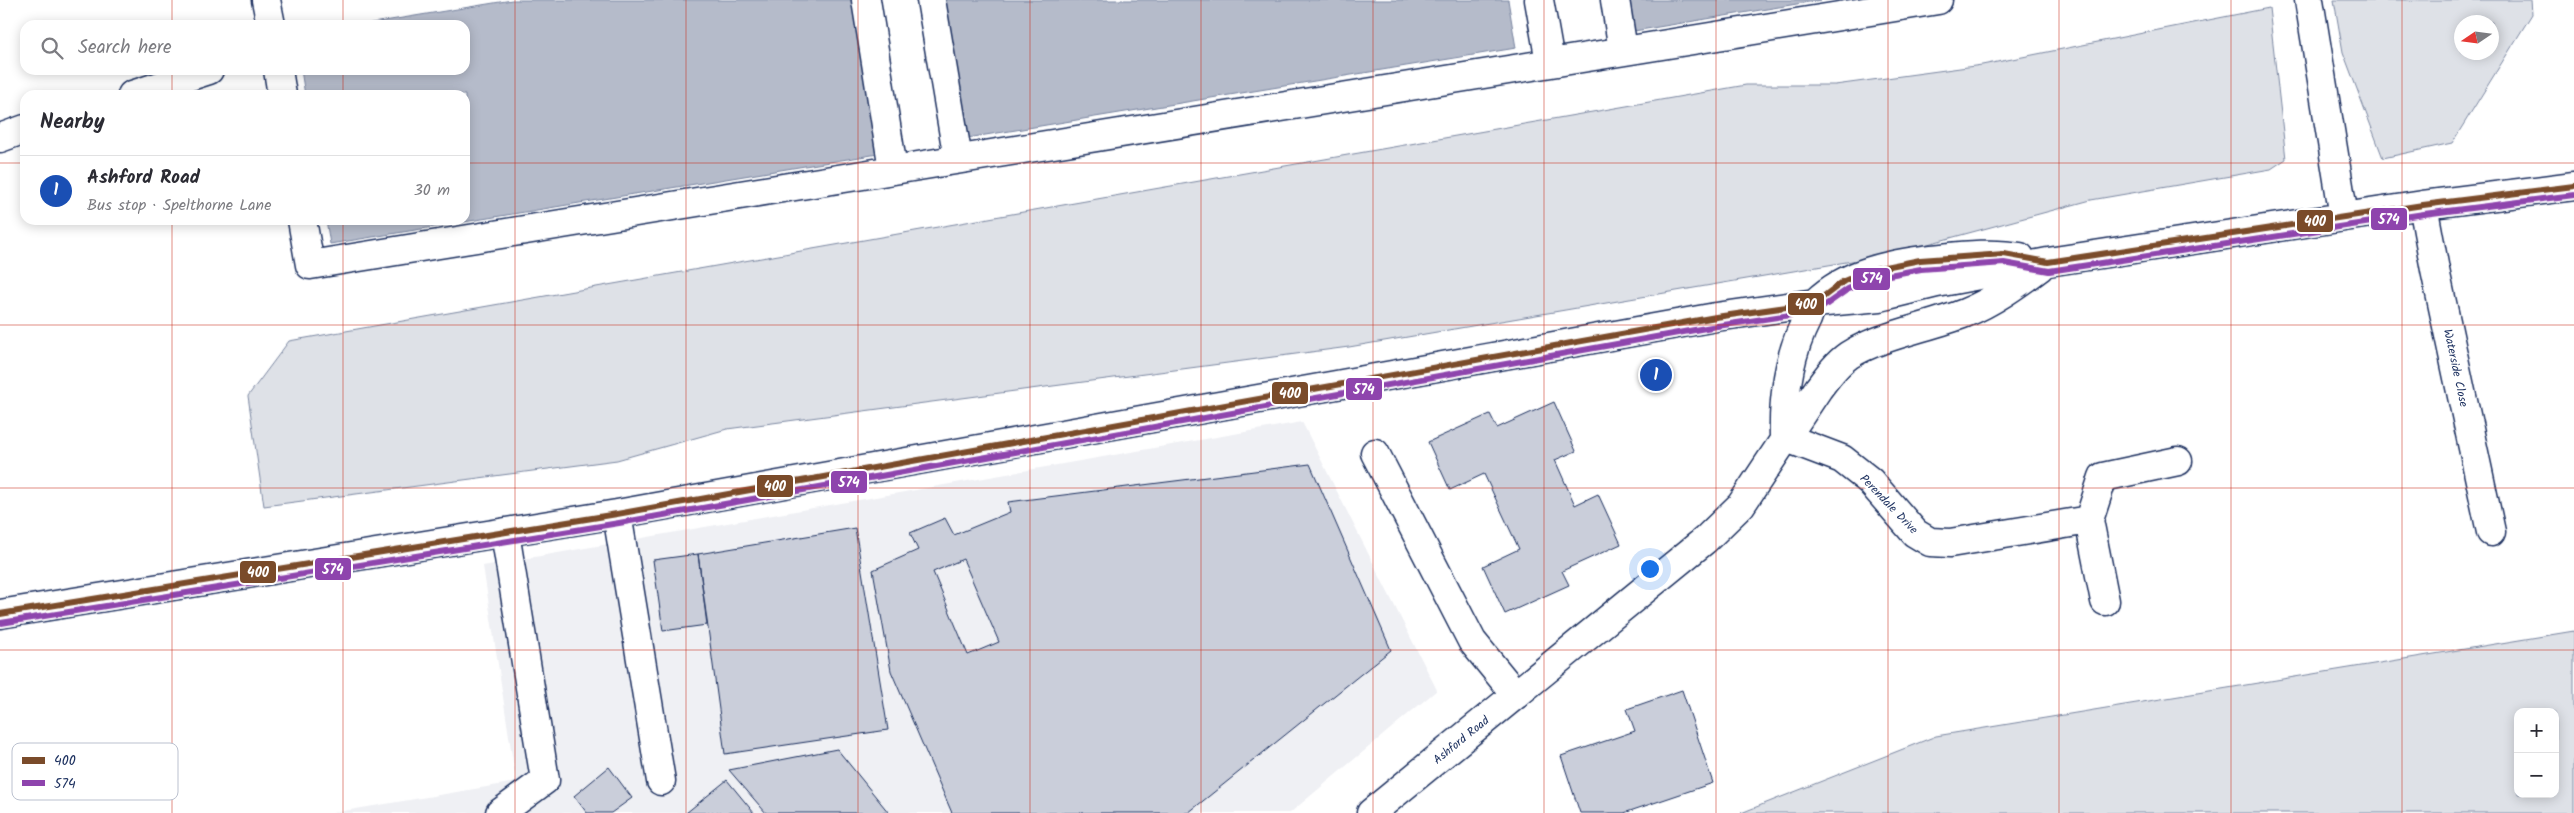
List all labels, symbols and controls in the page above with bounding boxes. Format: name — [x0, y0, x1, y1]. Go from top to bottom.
north arrow — [2454, 15, 2499, 60]
search box — [20, 20, 470, 75]
text: Search here — [78, 33, 172, 63]
icon: search — [38, 34, 66, 62]
text: Nearby — [40, 106, 105, 139]
text: Ashford Road — [87, 163, 200, 193]
text: 1 — [54, 178, 58, 203]
text: 30 m — [414, 178, 450, 203]
text: Bus stop · Spelthorne Lane — [87, 193, 271, 218]
line badge: 574 — [2370, 207, 2408, 231]
line badge: 400 — [2296, 209, 2334, 233]
text: 574 — [2377, 209, 2400, 231]
text: 400 — [2304, 211, 2327, 233]
line badge: 574 — [1852, 267, 1891, 291]
text: 574 — [1860, 268, 1883, 290]
line badge: 400 — [1787, 292, 1825, 316]
text: 400 — [1795, 294, 1818, 316]
street label: Waterside Close — [2438, 327, 2473, 409]
pin: 1 — [1640, 356, 1672, 394]
line badge: 574 — [1345, 377, 1383, 401]
text: 574 — [1352, 379, 1375, 401]
line badge: 400 — [1271, 381, 1309, 405]
text: 400 — [1279, 383, 1302, 405]
line badge: 574 — [830, 470, 868, 494]
street label: Perendale Drive — [1855, 470, 1923, 539]
text: 574 — [837, 472, 860, 494]
line badge: 400 — [756, 474, 794, 498]
text: 400 — [764, 476, 787, 498]
your location — [1637, 556, 1663, 582]
line badge: 574 — [314, 557, 352, 581]
text: 574 — [321, 559, 344, 581]
line badge: 400 — [239, 560, 277, 584]
text: 400 — [247, 562, 270, 584]
map controls — [2514, 708, 2559, 798]
button: + — [2514, 708, 2559, 753]
street label: Ashford Road — [1429, 711, 1494, 769]
legend — [12, 743, 178, 800]
text: 400 — [54, 750, 76, 772]
button: − — [2514, 753, 2559, 798]
text: 574 — [54, 773, 76, 795]

